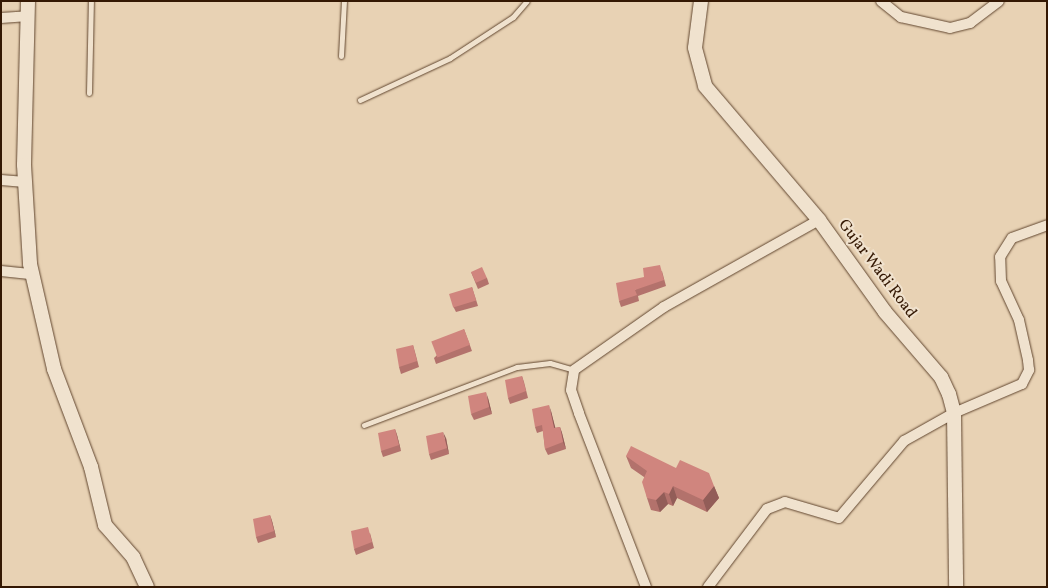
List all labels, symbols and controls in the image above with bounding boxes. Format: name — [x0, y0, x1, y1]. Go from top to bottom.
street label: Gujar Wadi Road — [833, 216, 921, 322]

